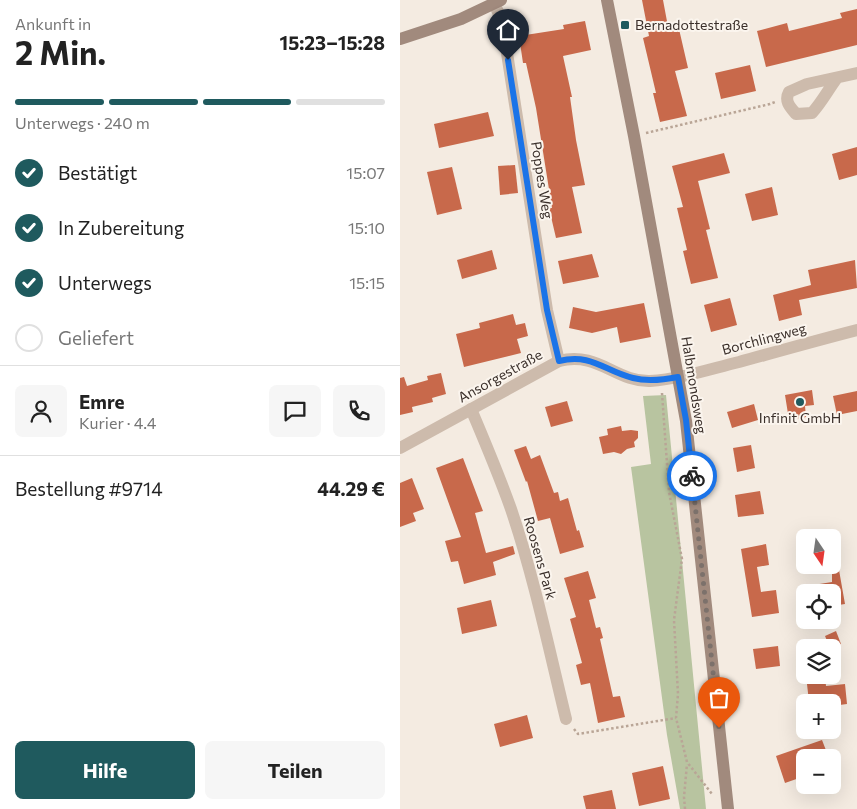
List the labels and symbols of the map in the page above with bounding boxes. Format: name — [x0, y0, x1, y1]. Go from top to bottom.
pin — [487, 9, 529, 60]
place label: Bernadottestraße — [635, 16, 748, 33]
marker: Bernadottestraße — [619, 19, 631, 31]
street label: Poppes Weg — [528, 140, 557, 220]
street label: Borchlingweg — [720, 319, 808, 358]
street label: Halbmondsweg — [678, 335, 711, 435]
street label: Ansorgestraße — [455, 345, 545, 406]
marker: Infinit GmbH — [794, 396, 806, 408]
place label: Infinit GmbH — [759, 409, 841, 426]
courier — [667, 451, 717, 501]
street label: Roosens Park — [521, 514, 561, 602]
north arrow — [796, 529, 841, 574]
pin — [698, 677, 740, 728]

